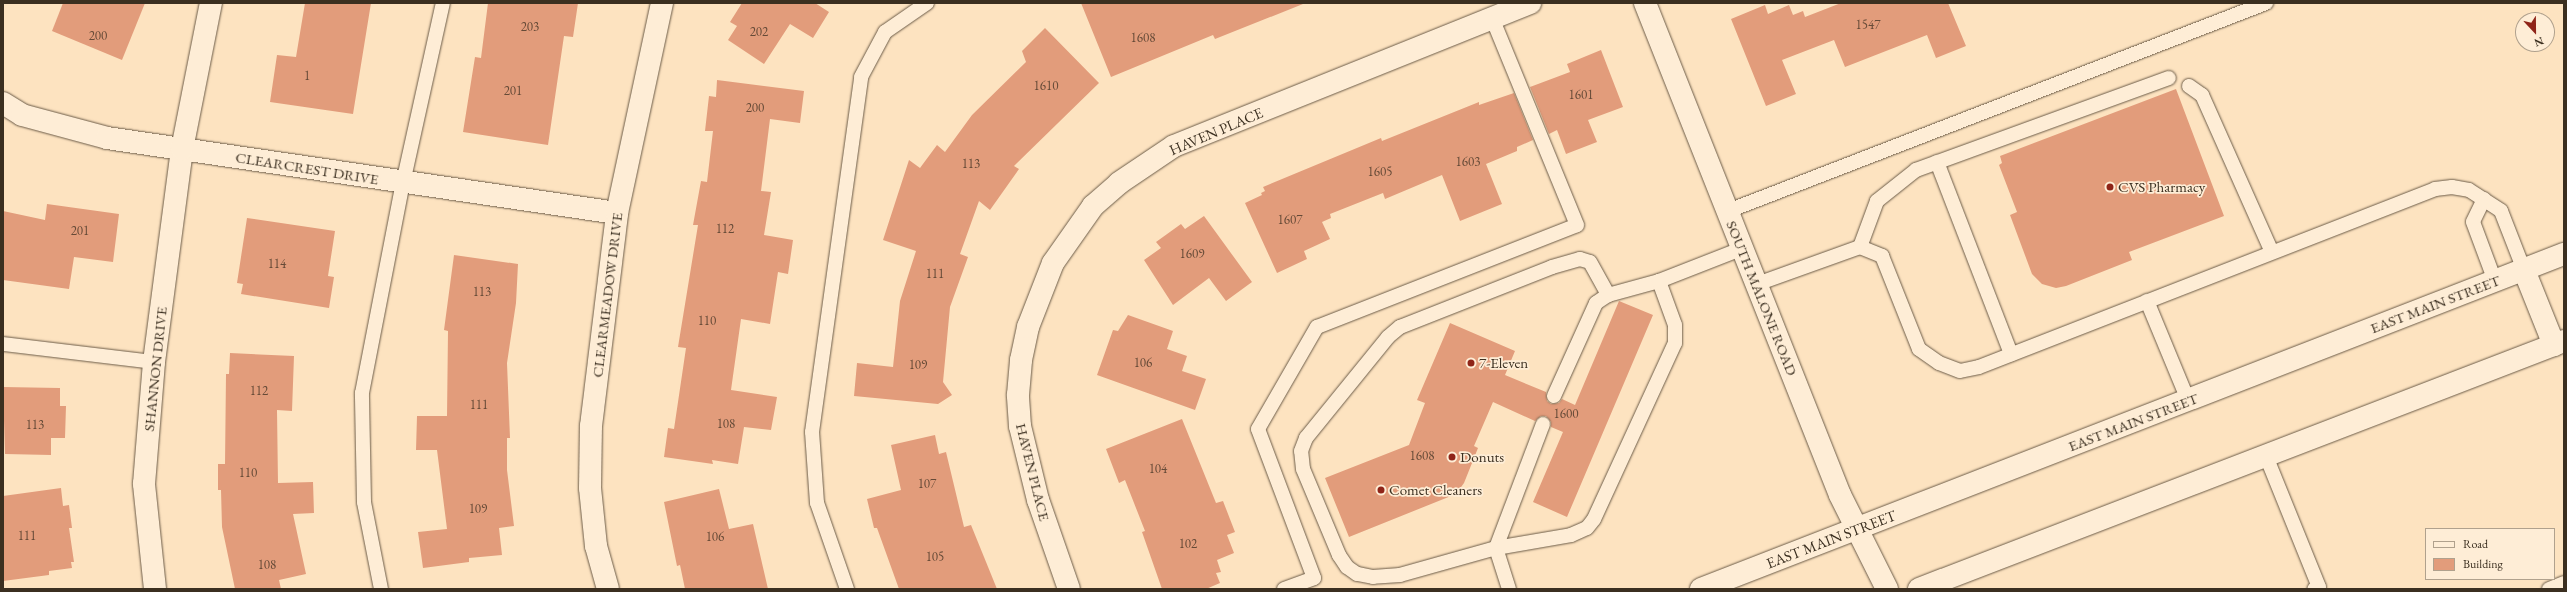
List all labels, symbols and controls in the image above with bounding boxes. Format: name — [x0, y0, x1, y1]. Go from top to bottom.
north arrow — [2515, 12, 2555, 52]
house number: 1547 — [1856, 17, 1880, 33]
house number: 203 — [521, 19, 539, 35]
house number: 202 — [750, 24, 768, 40]
house number: 200 — [89, 28, 107, 44]
house number: 1608 — [1131, 30, 1155, 46]
text: N — [2532, 34, 2546, 50]
house number: 1 — [304, 68, 310, 84]
house number: 1610 — [1034, 78, 1058, 94]
house number: 201 — [504, 83, 522, 99]
house number: 1601 — [1569, 87, 1593, 103]
house number: 200 — [746, 100, 764, 116]
street label: HAVEN PLACE — [1166, 103, 1266, 159]
street label: CLEARCREST DRIVE — [234, 148, 380, 188]
house number: 1603 — [1456, 154, 1480, 170]
house number: 113 — [962, 156, 980, 172]
house number: 1605 — [1368, 164, 1392, 180]
place label: CVS Pharmacy — [2118, 178, 2205, 196]
marker: CVS Pharmacy — [2105, 182, 2115, 192]
street label: CLEARMEADOW DRIVE — [588, 212, 626, 378]
house number: 1607 — [1278, 212, 1302, 228]
street label: SOUTH MALONE ROAD — [1723, 218, 1801, 378]
house number: 112 — [716, 221, 734, 237]
house number: 201 — [71, 223, 89, 239]
house number: 1609 — [1180, 246, 1204, 262]
house number: 114 — [268, 256, 286, 272]
house number: 111 — [926, 266, 944, 282]
street label: EAST MAIN STREET — [2368, 271, 2502, 337]
house number: 113 — [473, 284, 491, 300]
street label: SHANNON DRIVE — [140, 306, 170, 432]
house number: 110 — [698, 313, 716, 329]
place label: 7-Eleven — [1479, 354, 1528, 372]
house number: 106 — [1134, 355, 1152, 371]
house number: 109 — [909, 357, 927, 373]
marker: 7-Eleven — [1466, 358, 1476, 368]
house number: 112 — [250, 383, 268, 399]
street label: EAST MAIN STREET — [2066, 389, 2200, 455]
house number: 111 — [470, 397, 488, 413]
house number: 1600 — [1554, 406, 1578, 422]
house number: 108 — [717, 416, 735, 432]
house number: 113 — [26, 417, 44, 433]
street label: HAVEN PLACE — [1012, 421, 1054, 523]
house number: 1608 — [1410, 448, 1434, 464]
place label: Donuts — [1460, 448, 1504, 466]
marker: Donuts — [1447, 452, 1457, 462]
house number: 104 — [1149, 461, 1167, 477]
house number: 110 — [239, 465, 257, 481]
house number: 107 — [918, 476, 936, 492]
place label: Comet Cleaners — [1389, 481, 1482, 499]
marker: Comet Cleaners — [1376, 485, 1386, 495]
house number: 109 — [469, 501, 487, 517]
street label: EAST MAIN STREET — [1764, 506, 1898, 572]
house number: 111 — [18, 528, 36, 544]
legend — [2425, 528, 2555, 580]
house number: 106 — [706, 529, 724, 545]
house number: 102 — [1179, 536, 1197, 552]
text: Road — [2463, 536, 2488, 552]
house number: 105 — [926, 549, 944, 565]
text: Building — [2463, 556, 2503, 572]
house number: 108 — [258, 557, 276, 573]

